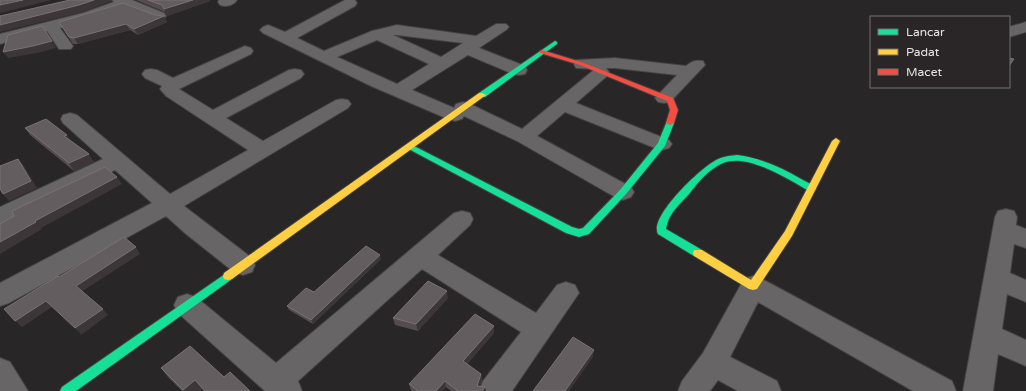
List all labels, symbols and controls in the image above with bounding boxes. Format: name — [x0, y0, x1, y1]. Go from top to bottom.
legend — [870, 16, 1010, 88]
text: Lancar — [906, 25, 945, 39]
text: Padat — [906, 45, 940, 59]
text: Macet — [906, 65, 942, 79]

